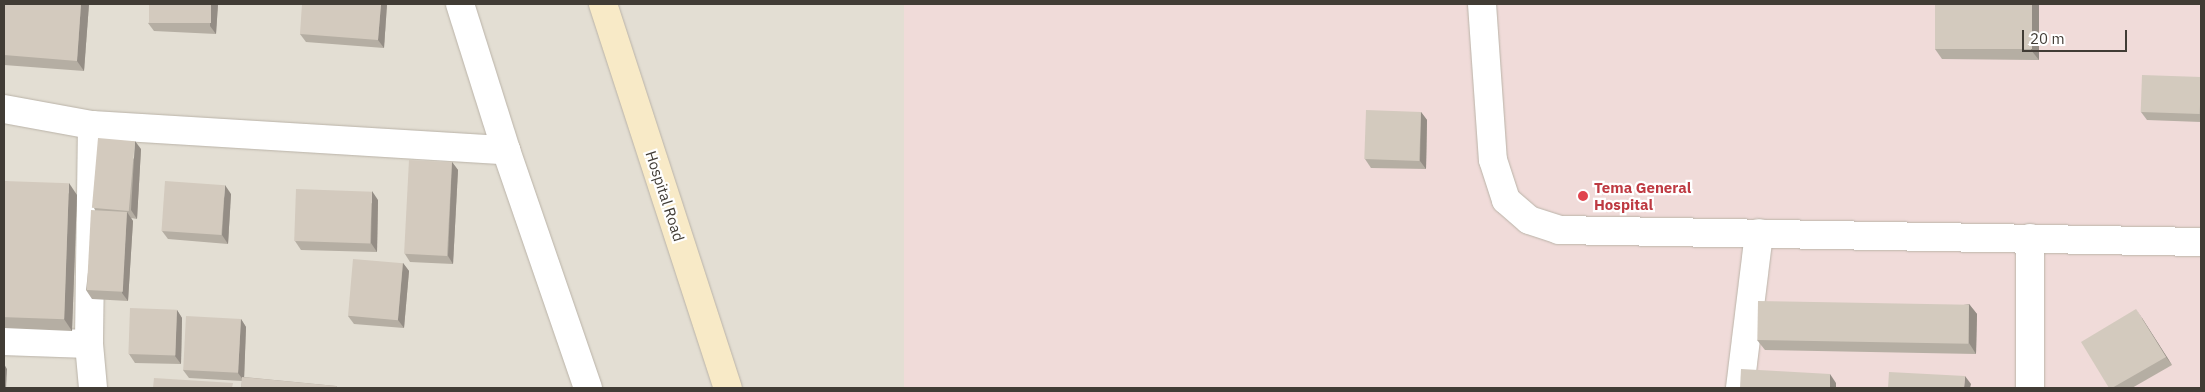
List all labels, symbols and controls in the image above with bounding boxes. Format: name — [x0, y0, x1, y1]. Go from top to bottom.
scale bar — [2025, 20, 2130, 52]
text: 20 m — [2030, 29, 2065, 48]
street label: Hospital Road — [642, 148, 688, 244]
place label: Tema General Hospital — [1594, 178, 1691, 213]
marker: Tema General Hospital — [1576, 189, 1590, 203]

